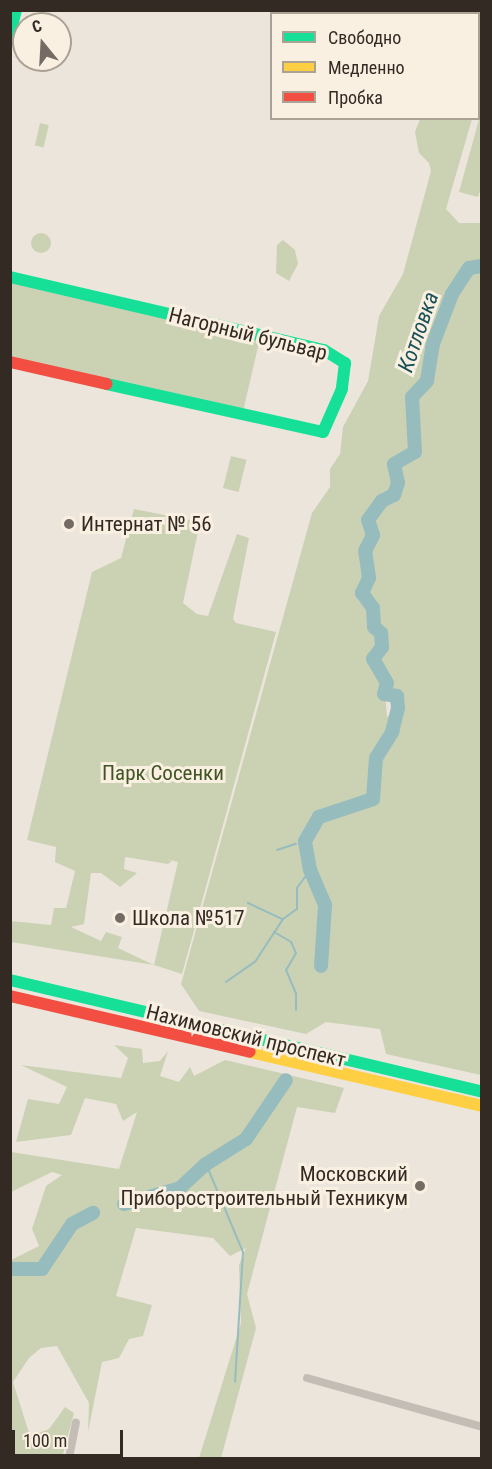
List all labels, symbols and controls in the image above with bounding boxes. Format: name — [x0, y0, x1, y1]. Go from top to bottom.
north arrow — [12, 12, 72, 72]
legend — [270, 12, 480, 120]
text: С — [30, 16, 44, 37]
text: Свободно — [328, 27, 401, 48]
text: Медленно — [328, 57, 405, 78]
text: Пробка — [328, 87, 383, 108]
water label: Котловка — [392, 288, 444, 376]
street label: Нагорный бульвар — [166, 302, 330, 366]
place label: Интернат № 56 — [81, 511, 212, 537]
marker: Интернат № 56 — [62, 517, 76, 531]
park label: Парк Сосенки — [102, 760, 224, 786]
place label: Школа №517 — [132, 905, 245, 931]
marker: Школа №517 — [113, 911, 127, 925]
street label: Нахимовский проспект — [144, 999, 348, 1073]
place label: Московский Приборостроительный Техникум — [120, 1161, 408, 1211]
marker: Московский Приборостроительный Техникум — [413, 1179, 427, 1193]
scale bar — [15, 1418, 126, 1456]
text: 100 m — [23, 1430, 67, 1451]

